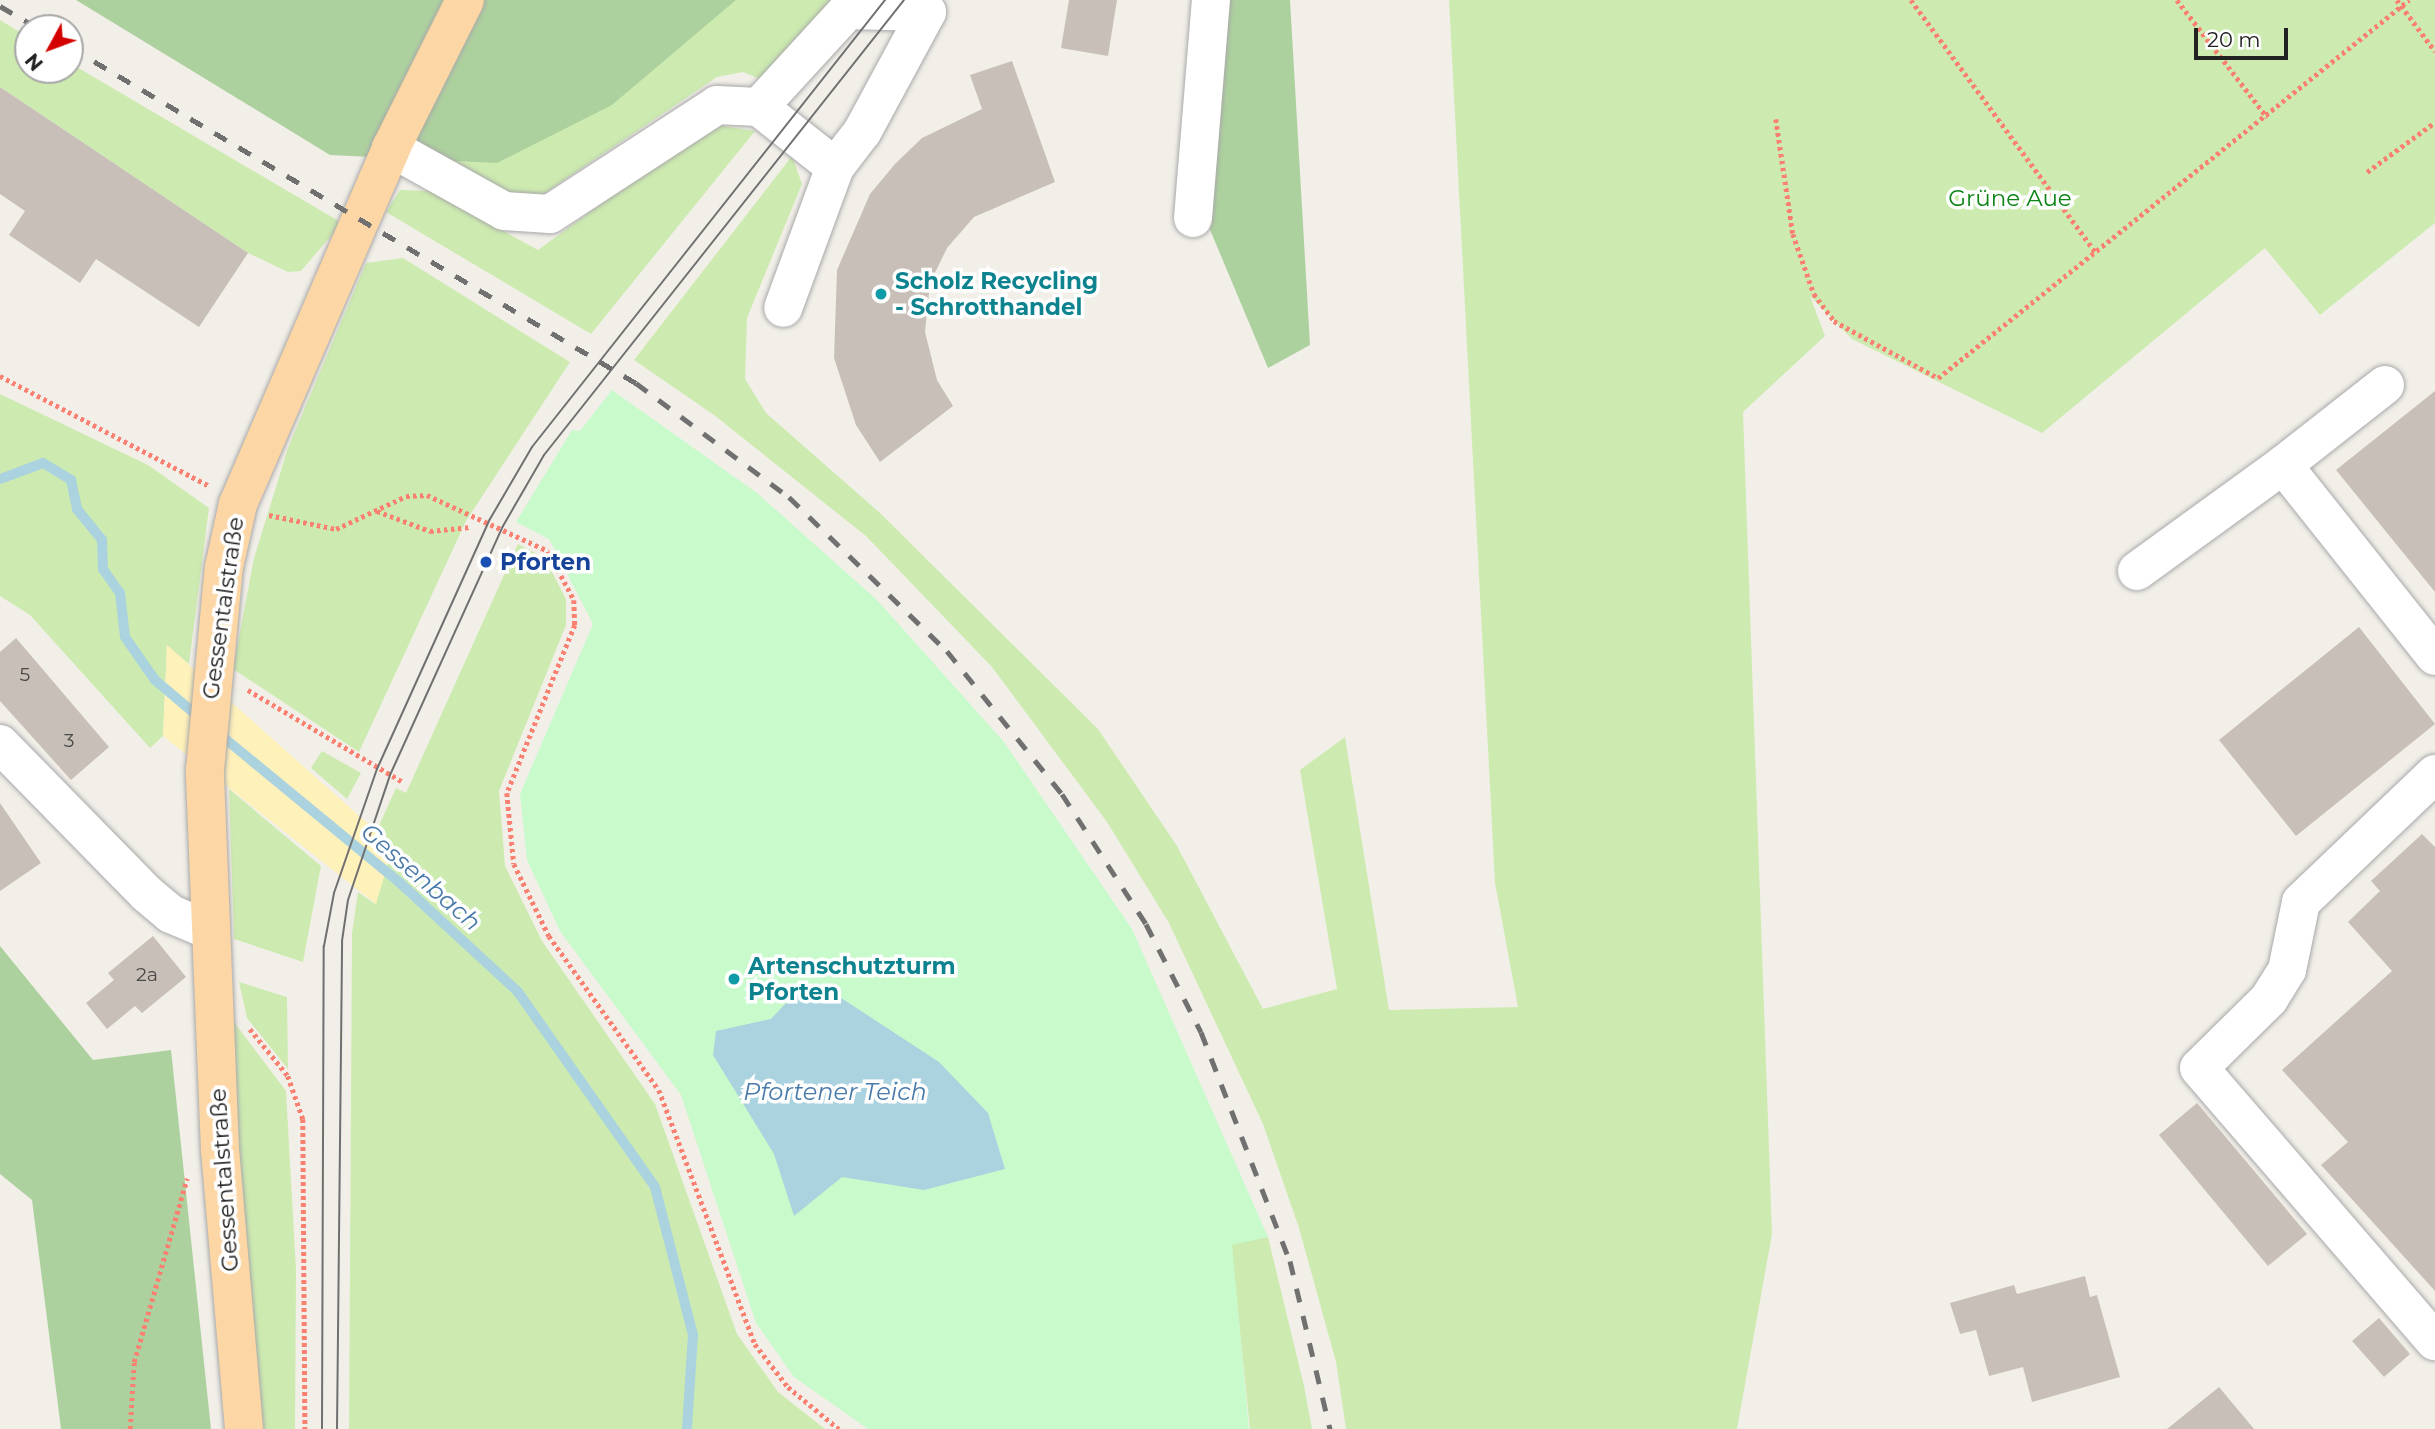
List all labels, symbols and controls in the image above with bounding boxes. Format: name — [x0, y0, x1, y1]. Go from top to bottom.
north arrow — [14, 14, 84, 84]
scale bar — [2197, 14, 2292, 58]
text: 20 m — [2207, 27, 2261, 52]
text: N — [21, 48, 48, 75]
park label: Grüne Aue — [1948, 184, 2072, 212]
place label: Scholz Recycling - Schrotthandel — [895, 267, 1098, 321]
marker: Scholz Recycling - Schrotthandel — [873, 286, 889, 302]
street label: Gessentalstraße — [197, 515, 249, 701]
place label: Pforten — [500, 548, 591, 576]
marker: Pforten — [478, 554, 494, 570]
house number: 5 — [20, 664, 30, 686]
house number: 3 — [64, 730, 74, 752]
water label: Gessenbach — [355, 817, 487, 937]
place label: Artenschutzturm Pforten — [748, 952, 956, 1006]
house number: 2a — [136, 964, 158, 986]
marker: Artenschutzturm Pforten — [726, 971, 742, 987]
water label: Pfortener Teich — [743, 1078, 927, 1106]
street label: Gessentalstraße — [204, 1087, 244, 1273]

